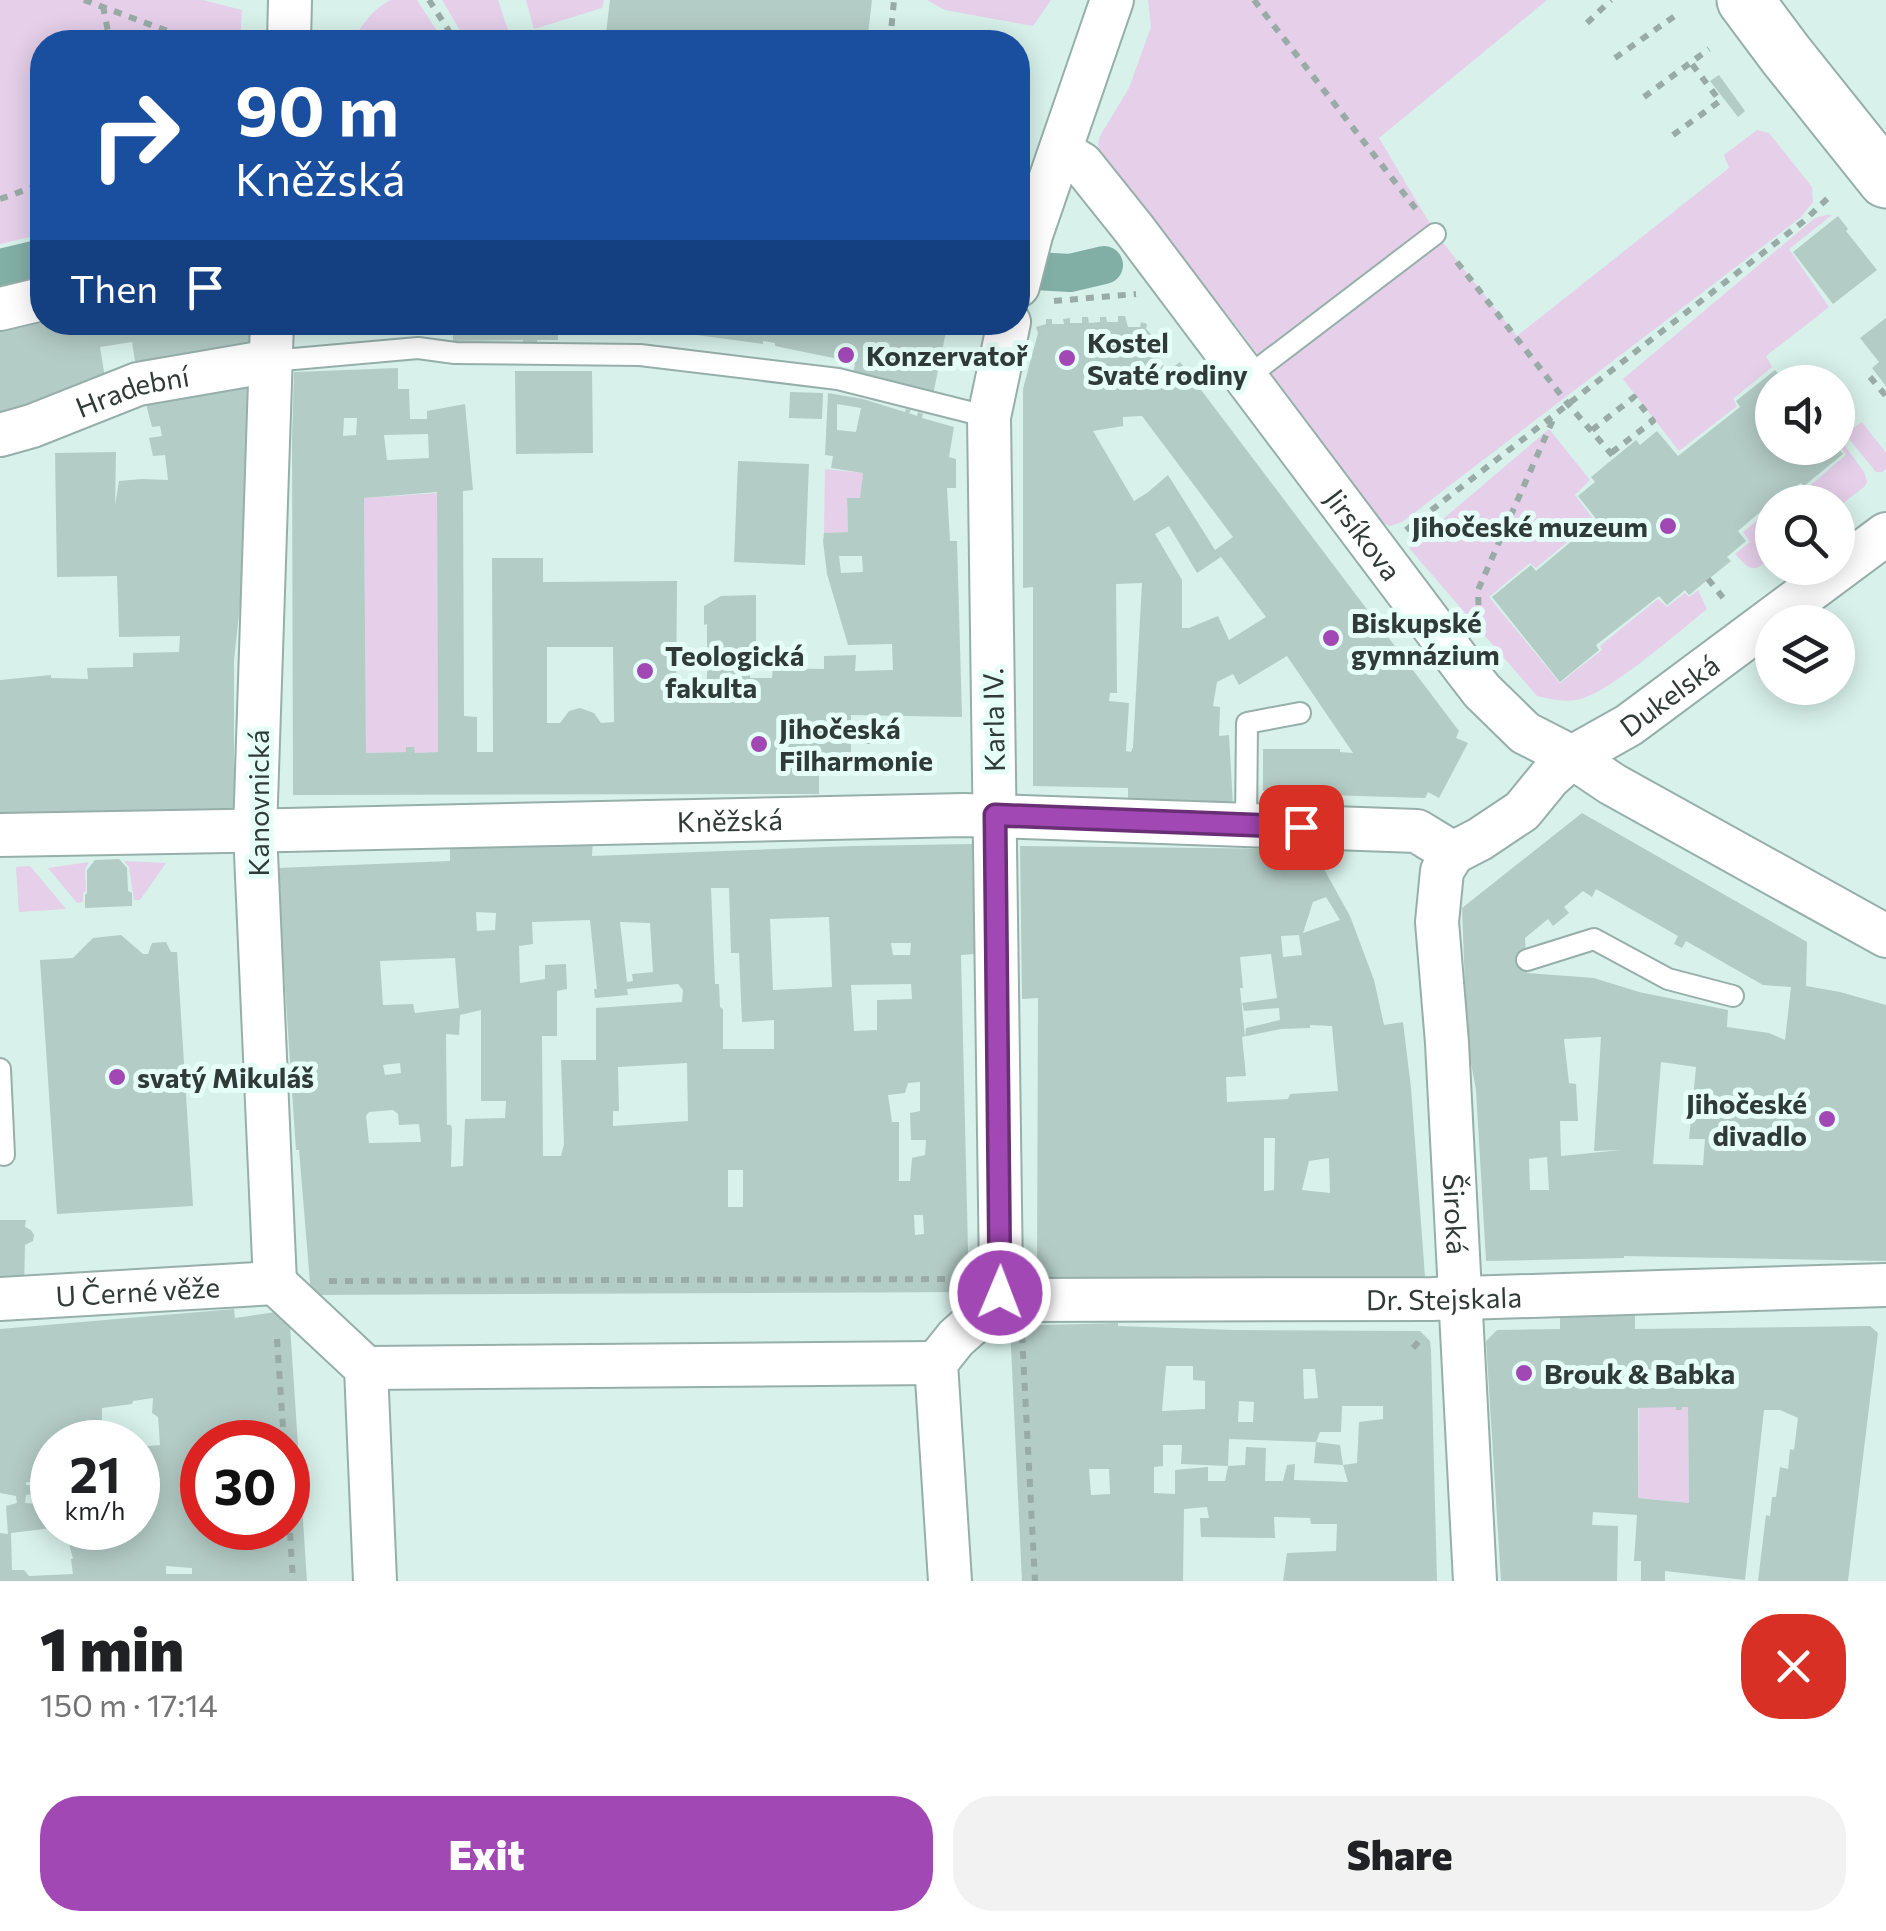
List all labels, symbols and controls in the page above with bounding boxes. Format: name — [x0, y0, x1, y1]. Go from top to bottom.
text: 90 m — [235, 65, 399, 150]
icon: right — [70, 70, 200, 200]
text: Kněžská — [235, 150, 405, 205]
icon: arrive — [178, 260, 233, 315]
text: Then — [70, 264, 158, 311]
place label: Kostel Svaté rodiny — [1087, 325, 1248, 391]
place label: Konzervatoř — [866, 338, 1029, 372]
marker: Konzervatoř — [835, 344, 857, 366]
marker: Kostel Svaté rodiny — [1056, 347, 1078, 369]
street label: Hradební — [70, 358, 192, 424]
map controls — [1755, 365, 1855, 705]
button: sound — [1755, 365, 1855, 465]
street label: Jirsíkova — [1318, 482, 1409, 587]
button: search — [1755, 485, 1855, 585]
place label: Jihočeské muzeum — [1412, 509, 1648, 543]
marker: Jihočeské muzeum — [1657, 515, 1679, 537]
place label: Biskupské gymnázium — [1351, 605, 1500, 671]
button: layers — [1755, 605, 1855, 705]
marker: Biskupské gymnázium — [1320, 627, 1342, 649]
place label: Teologická fakulta — [665, 638, 804, 704]
street label: Dukelská — [1613, 647, 1725, 743]
marker: Teologická fakulta — [634, 660, 656, 682]
street label: Karla IV. — [975, 668, 1011, 772]
place label: Jihočeská Filharmonie — [779, 711, 933, 777]
street label: Kanovnická — [241, 730, 275, 876]
marker: Jihočeská Filharmonie — [748, 733, 770, 755]
pin — [1259, 785, 1344, 870]
icon: arrive — [1274, 800, 1329, 855]
street label: Kněžská — [676, 802, 783, 838]
place label: svatý Mikuláš — [137, 1060, 314, 1094]
marker: svatý Mikuláš — [106, 1066, 128, 1088]
place label: Jihočeské divadlo — [1686, 1086, 1807, 1152]
marker: Jihočeské divadlo — [1816, 1108, 1838, 1130]
street label: Široká — [1437, 1173, 1475, 1255]
position arrow — [948, 1241, 1052, 1345]
street label: U Černé věže — [55, 1269, 221, 1313]
street label: Dr. Stejskala — [1366, 1279, 1523, 1316]
place label: Brouk & Babka — [1544, 1356, 1735, 1390]
marker: Brouk & Babka — [1513, 1362, 1535, 1384]
speed limit sign: 30 — [180, 1420, 310, 1550]
text: 21 — [69, 1442, 121, 1503]
text: km/h — [65, 1495, 125, 1525]
text: 1 min — [40, 1610, 184, 1683]
button: close — [1741, 1614, 1846, 1719]
text: 150 m · 17:14 — [40, 1684, 218, 1724]
button: Exit — [40, 1796, 933, 1911]
button: Share — [953, 1796, 1846, 1911]

